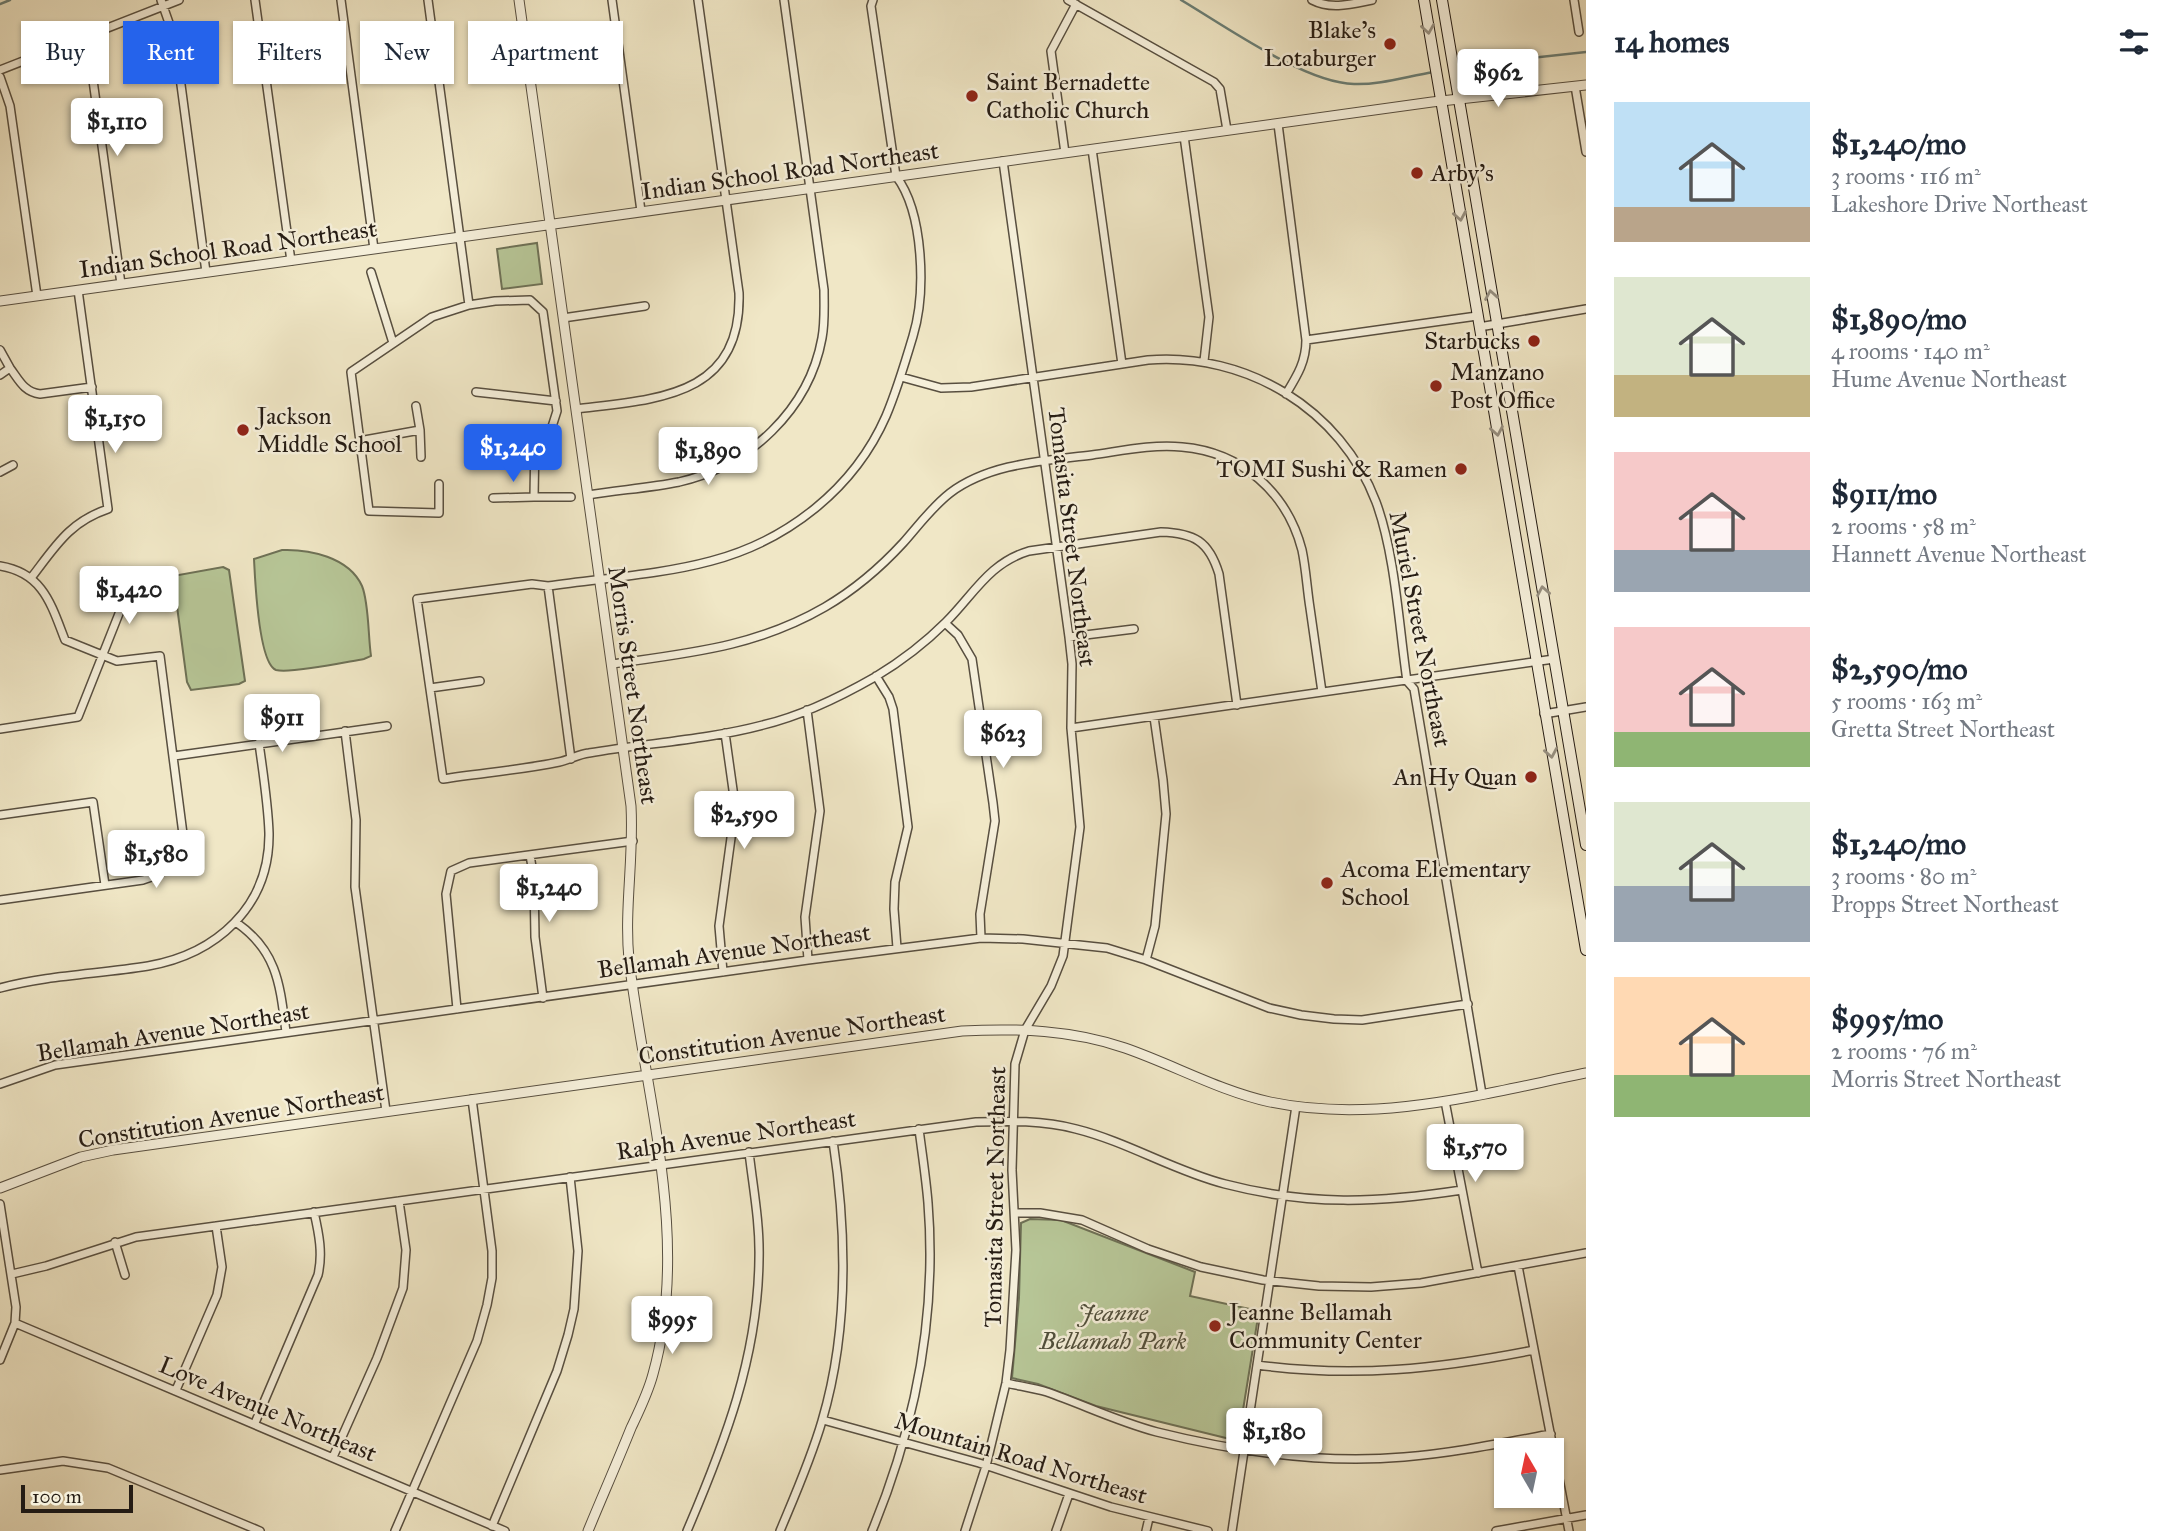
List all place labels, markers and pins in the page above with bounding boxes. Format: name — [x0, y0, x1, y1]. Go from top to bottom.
place label: Blake's Lotaburger — [1264, 15, 1376, 73]
marker: Blake's Lotaburger — [1382, 36, 1398, 52]
pin: $962 — [1457, 50, 1539, 109]
place label: Saint Bernadette Catholic Church — [986, 67, 1150, 125]
marker: Saint Bernadette Catholic Church — [964, 88, 980, 104]
pin: $1,110 — [60, 99, 174, 158]
place label: Arby's — [1430, 158, 1494, 188]
marker: Arby's — [1409, 165, 1425, 181]
place label: Starbucks — [1424, 326, 1520, 356]
marker: Starbucks — [1526, 333, 1542, 349]
place label: Manzano Post Office — [1450, 357, 1555, 415]
marker: Manzano Post Office — [1428, 378, 1444, 394]
pin: $1,150 — [58, 396, 172, 455]
place label: Jackson Middle School — [254, 401, 403, 459]
marker: Jackson Middle School — [235, 422, 251, 438]
pin: $1,240 — [456, 424, 570, 484]
pin: $1,890 — [651, 428, 765, 487]
place label: TOMI Sushi & Ramen — [1216, 454, 1447, 484]
marker: TOMI Sushi & Ramen — [1453, 461, 1469, 477]
pin: $1,420 — [72, 566, 186, 626]
pin: $911 — [241, 694, 323, 754]
pin: $623 — [962, 710, 1044, 770]
place label: An Hy Quan — [1392, 762, 1517, 792]
marker: An Hy Quan — [1523, 769, 1539, 785]
pin: $2,590 — [687, 792, 801, 851]
pin: $1,580 — [99, 830, 213, 890]
place label: Acoma Elementary School — [1340, 854, 1531, 912]
pin: $1,240 — [492, 864, 606, 924]
marker: Acoma Elementary School — [1319, 875, 1335, 891]
pin: $1,570 — [1418, 1124, 1532, 1184]
pin: $995 — [631, 1296, 713, 1356]
place label: Jeanne Bellamah Community Center — [1226, 1297, 1422, 1355]
marker: Jeanne Bellamah Community Center — [1207, 1318, 1223, 1334]
pin: $1,180 — [1217, 1408, 1331, 1468]

